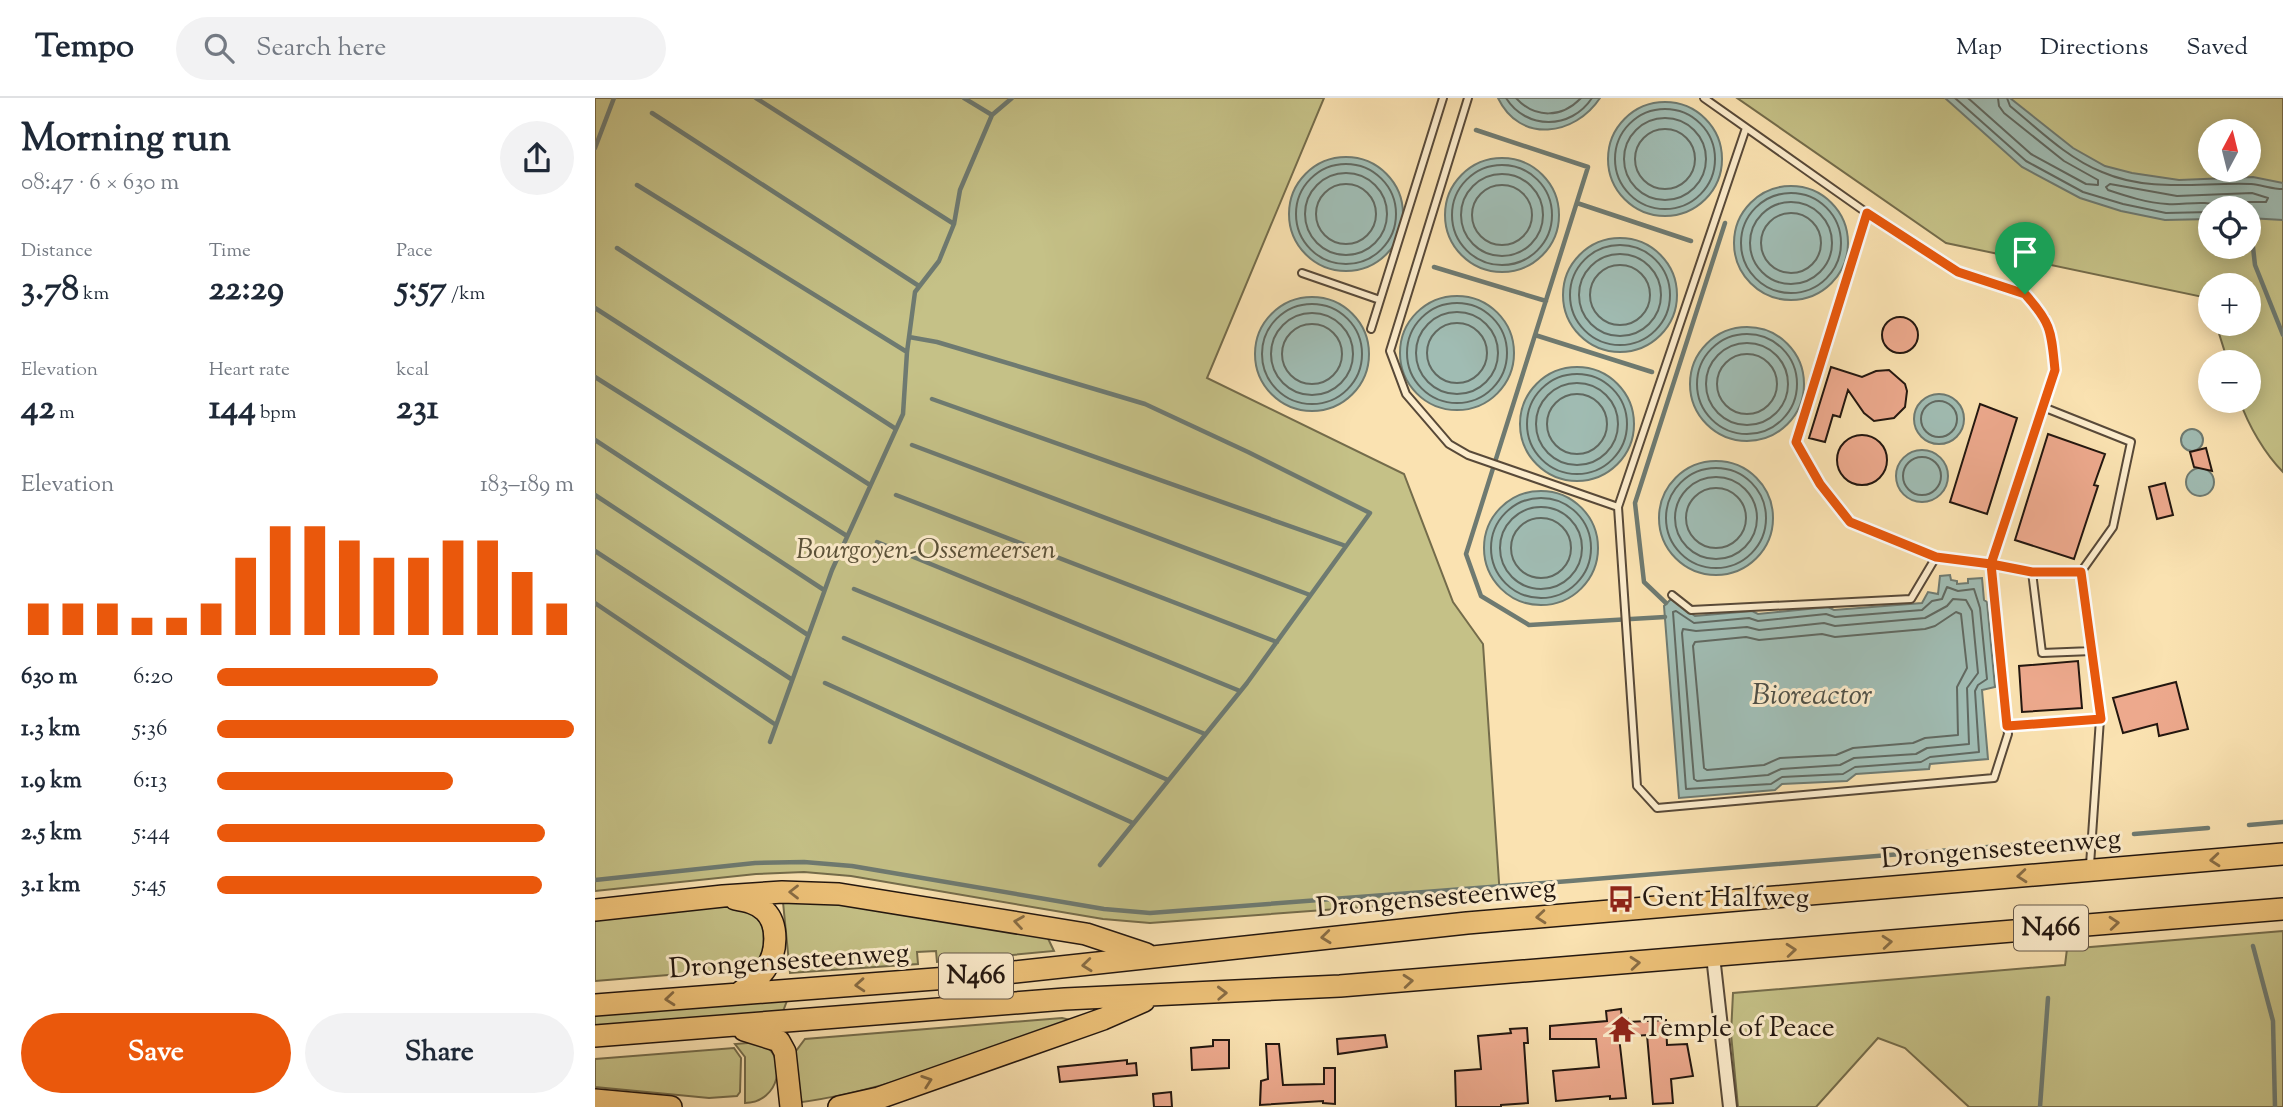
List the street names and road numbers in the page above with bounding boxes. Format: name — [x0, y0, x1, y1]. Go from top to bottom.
street label: Drongensesteenweg — [1879, 820, 2123, 880]
street label: Drongensesteenweg — [1314, 869, 1558, 929]
road number: N466 — [2014, 906, 2088, 950]
street label: Drongensesteenweg — [668, 934, 910, 990]
road number: N466 — [939, 954, 1013, 998]

